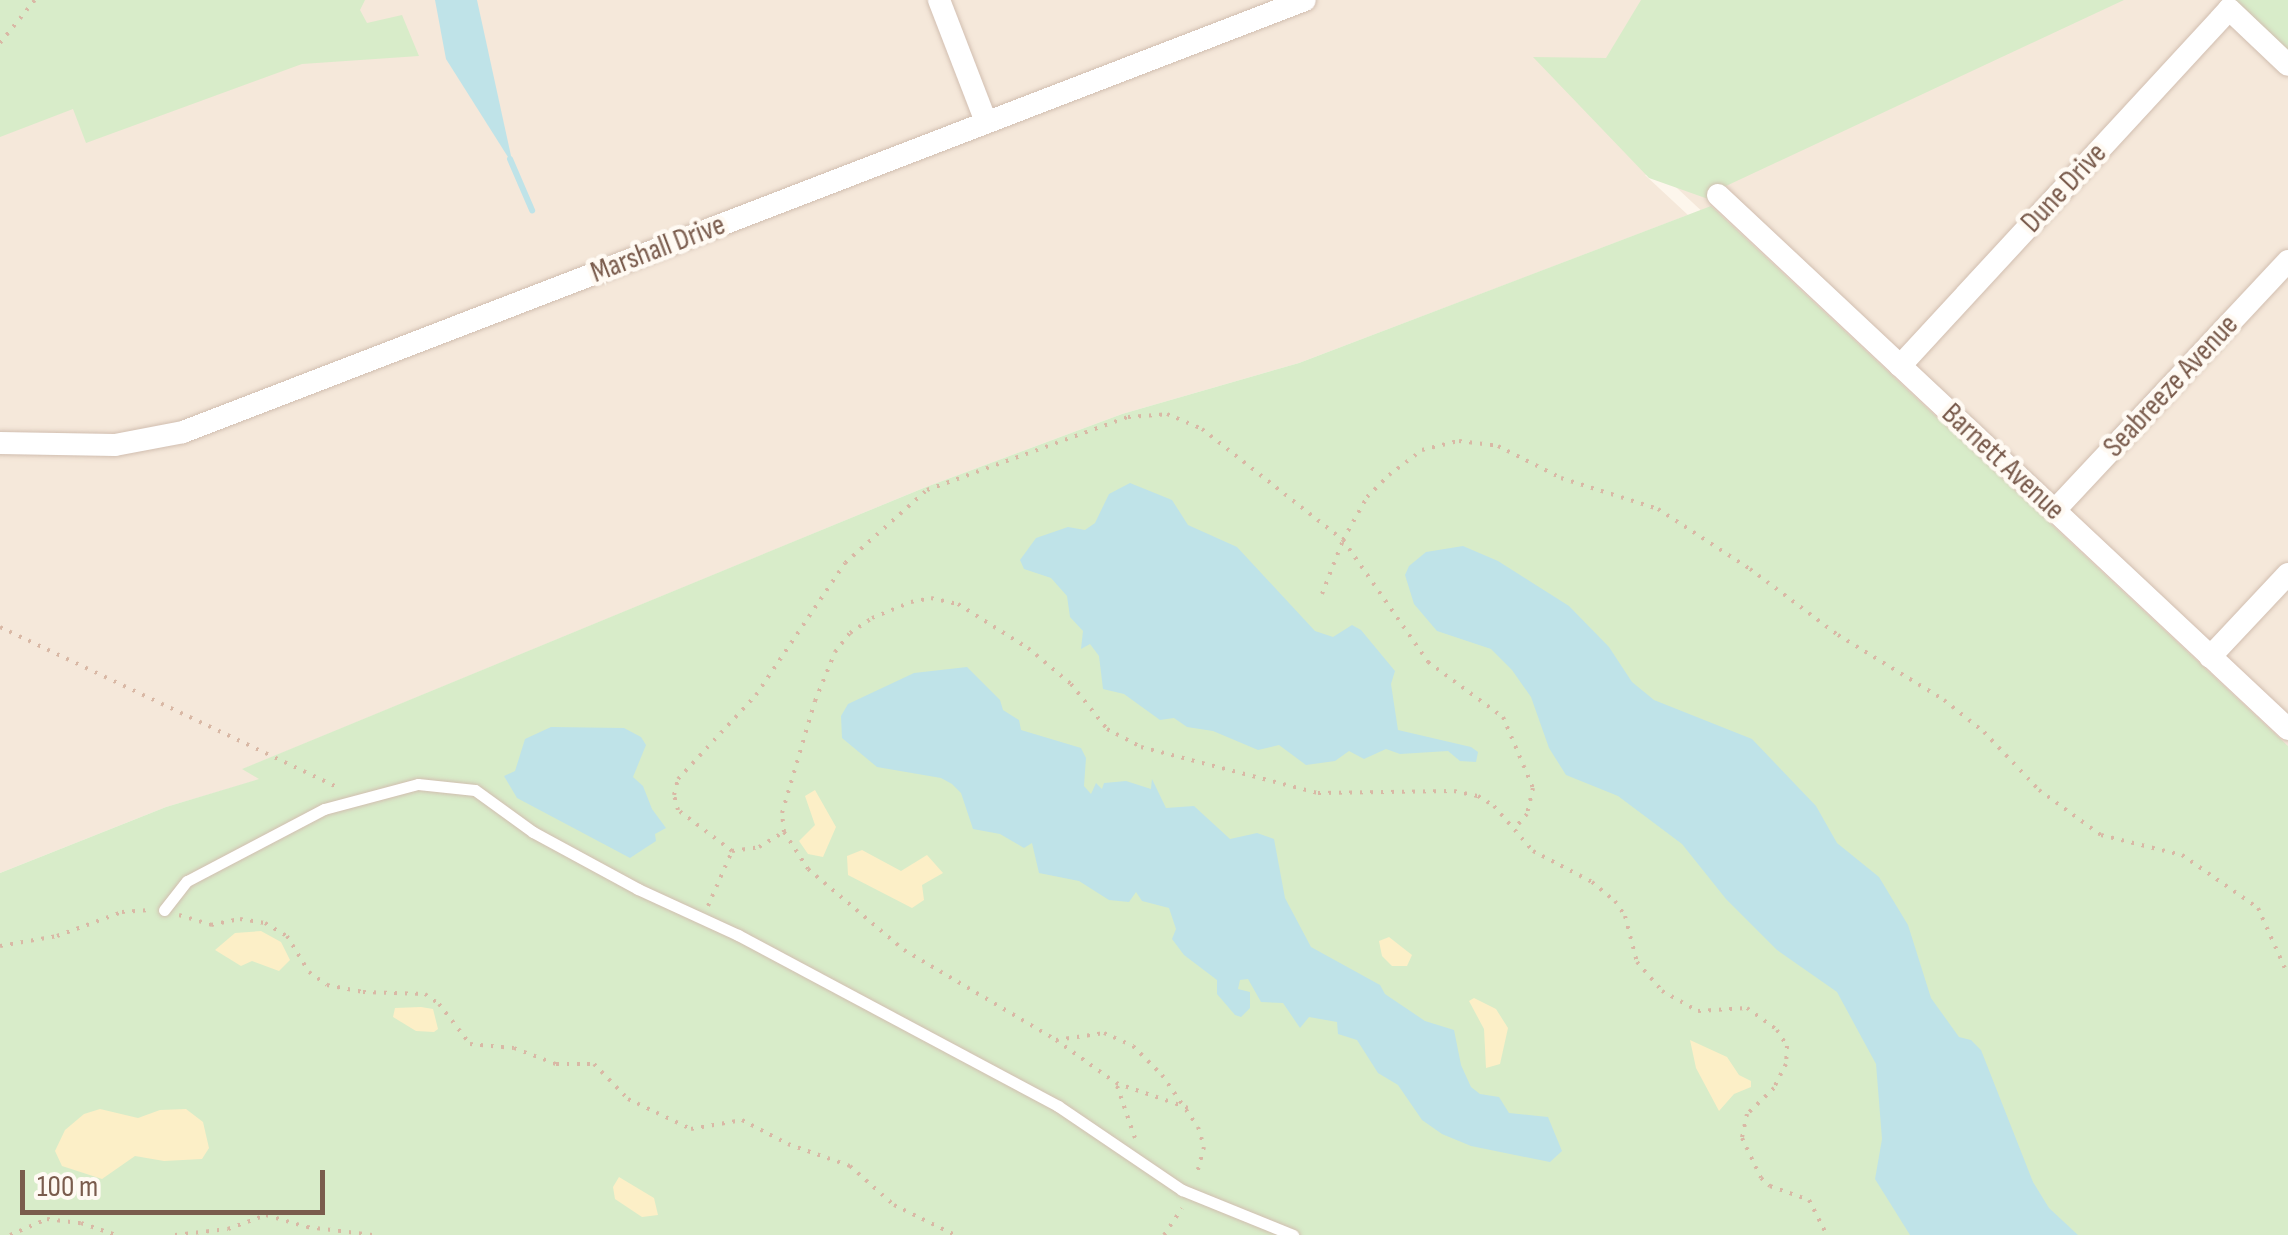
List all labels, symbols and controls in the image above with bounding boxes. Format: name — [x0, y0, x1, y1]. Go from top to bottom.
street label: Dune Drive — [2014, 136, 2114, 240]
street label: Marshall Drive — [586, 207, 730, 291]
street label: Seabreeze Avenue — [2096, 307, 2246, 465]
street label: Barnett Avenue — [1934, 396, 2072, 528]
scale bar — [25, 1150, 330, 1212]
text: 100 m — [37, 1169, 98, 1205]

